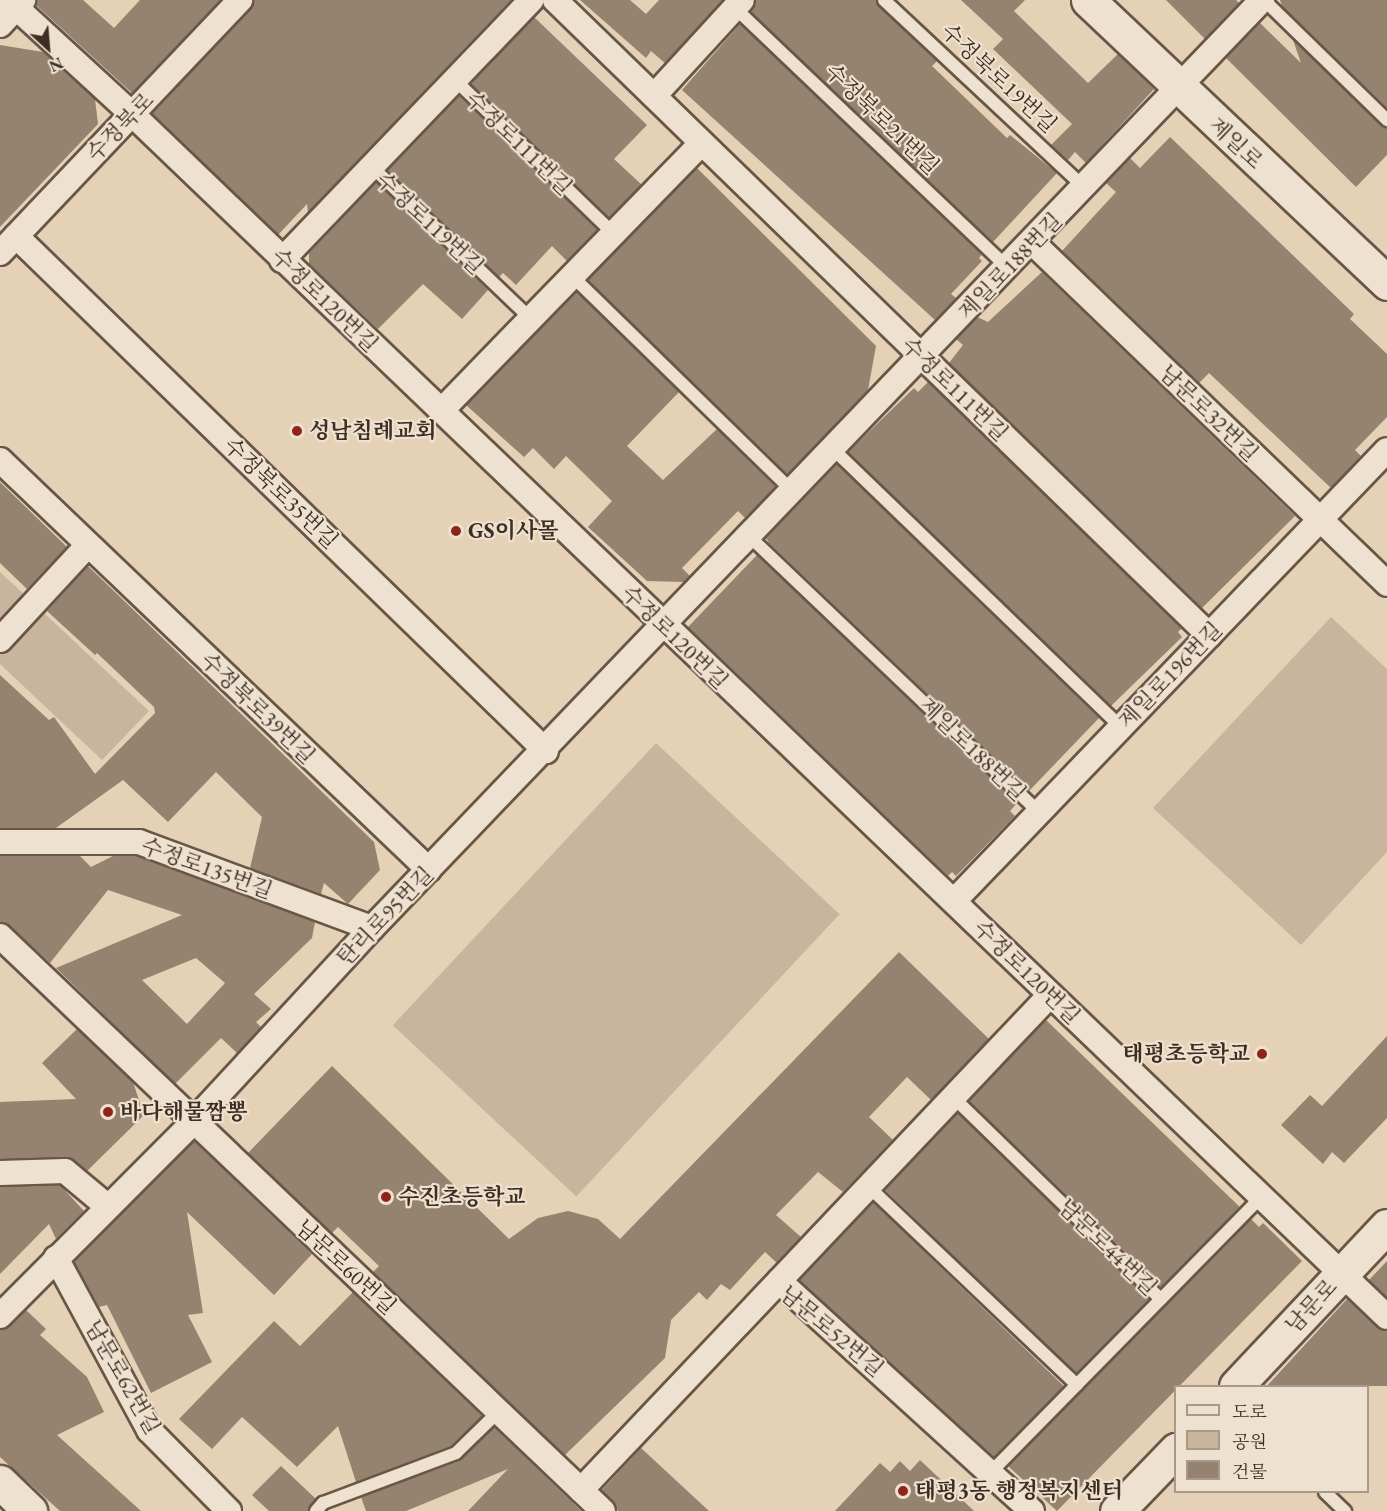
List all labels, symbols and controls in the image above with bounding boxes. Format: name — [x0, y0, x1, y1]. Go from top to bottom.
north arrow — [18, 18, 78, 78]
street label: 수정북로19번길 — [936, 18, 1062, 138]
text: N — [46, 52, 67, 77]
street label: 수정북로21번길 — [819, 58, 945, 180]
street label: 수정로111번길 — [460, 86, 578, 200]
street label: 수정북로 — [81, 87, 159, 167]
street label: 제일로 — [1204, 112, 1268, 174]
street label: 수정로119번길 — [371, 166, 489, 280]
street label: 제일로188번길 — [953, 207, 1067, 325]
street label: 수정로120번길 — [266, 243, 384, 357]
street label: 수정로111번길 — [896, 332, 1014, 446]
street label: 남문로32번길 — [1154, 359, 1264, 467]
place label: 성남침례교회 — [309, 418, 437, 444]
marker: 성남침례교회 — [290, 424, 304, 438]
street label: 수정북로35번길 — [218, 432, 344, 554]
place label: GS이사몰 — [468, 518, 558, 544]
marker: GS이사몰 — [449, 524, 463, 538]
street label: 수정로120번길 — [616, 580, 734, 694]
street label: 제일로196번길 — [1113, 616, 1227, 734]
street label: 수정북로39번길 — [195, 647, 321, 769]
street label: 제일로188번길 — [914, 692, 1032, 806]
street label: 수정로135번길 — [138, 832, 276, 904]
street label: 탄리로95번길 — [331, 861, 439, 971]
street label: 수정로120번길 — [968, 915, 1086, 1029]
place label: 태평초등학교 — [1122, 1041, 1250, 1067]
marker: 태평초등학교 — [1255, 1047, 1269, 1061]
place label: 바다해물짬뽕 — [120, 1099, 248, 1125]
marker: 바다해물짬뽕 — [101, 1105, 115, 1119]
place label: 수진초등학교 — [398, 1184, 526, 1210]
marker: 수진초등학교 — [379, 1190, 393, 1204]
street label: 남문로44번길 — [1053, 1193, 1163, 1301]
street label: 남문로60번길 — [290, 1214, 402, 1320]
street label: 남문로 — [1280, 1274, 1342, 1338]
street label: 남문로52번길 — [775, 1280, 889, 1382]
street label: 남문로62번길 — [80, 1315, 166, 1439]
legend — [1174, 1385, 1369, 1493]
text: 도로 — [1232, 1400, 1267, 1423]
text: 공원 — [1232, 1430, 1267, 1453]
text: 건물 — [1232, 1460, 1267, 1483]
place label: 태평3동 행정복지센터 — [915, 1478, 1123, 1504]
marker: 태평3동 행정복지센터 — [896, 1484, 910, 1498]

